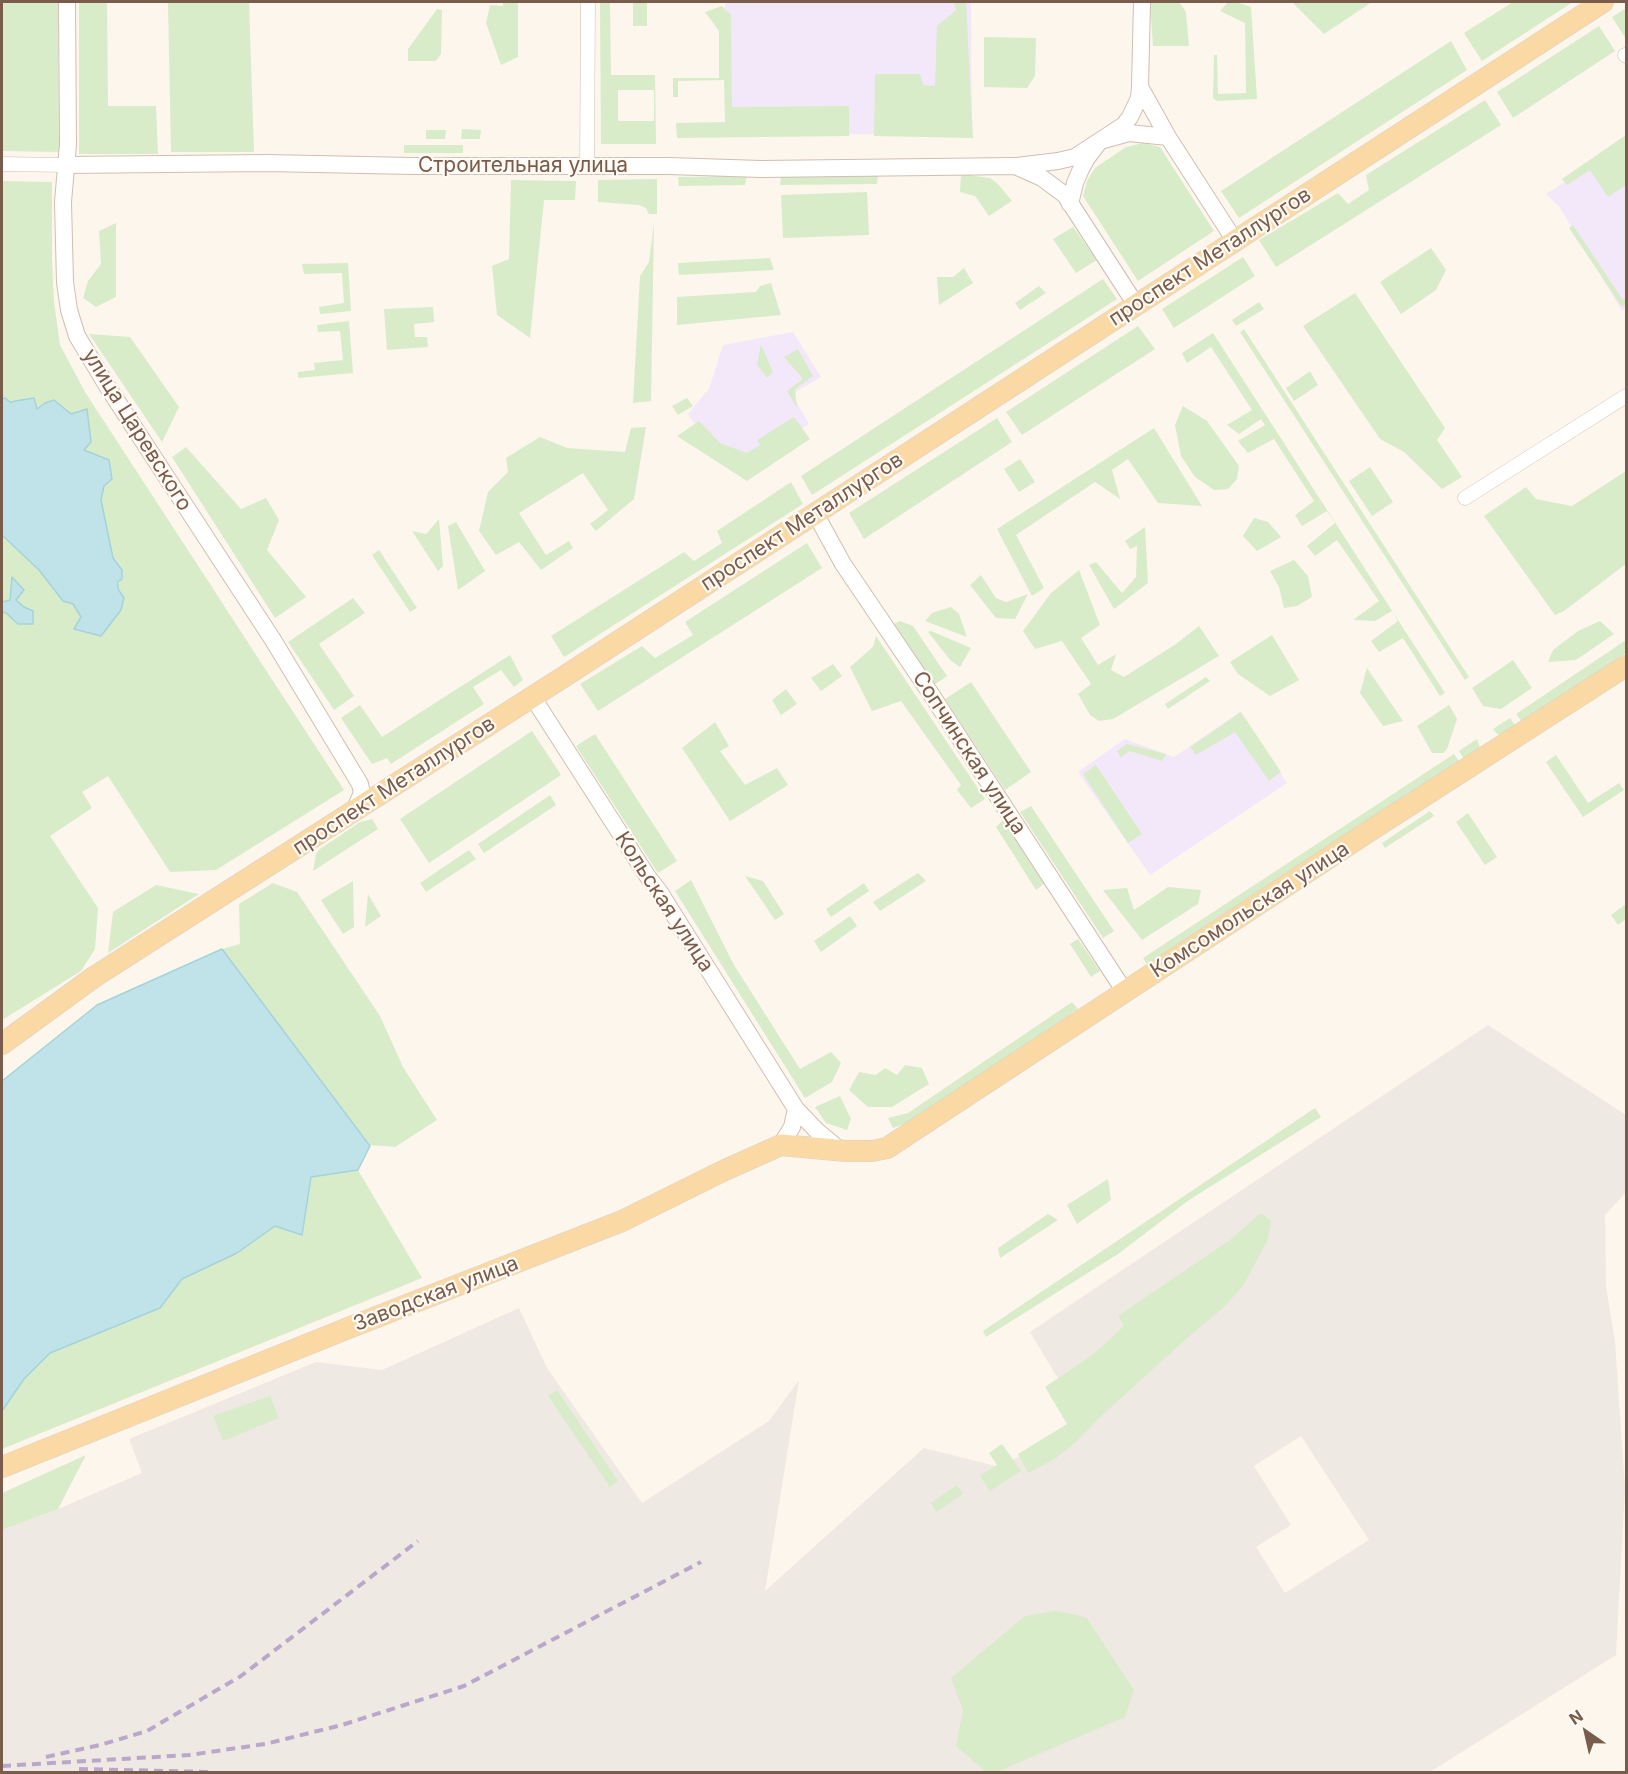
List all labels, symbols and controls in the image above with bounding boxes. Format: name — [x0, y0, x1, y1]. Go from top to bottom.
street label: Строительная улица — [418, 153, 628, 179]
street label: проспект Металлургов — [1104, 182, 1316, 332]
street label: улица Царевского — [77, 344, 197, 516]
street label: проспект Металлургов — [696, 447, 908, 597]
street label: Сопчинская улица — [907, 667, 1031, 839]
street label: проспект Металлургов — [288, 711, 500, 861]
street label: Кольская улица — [609, 827, 719, 977]
street label: Комсомольская улица — [1146, 836, 1354, 984]
street label: Заводская улица — [350, 1251, 522, 1337]
north arrow — [1556, 1702, 1616, 1762]
text: N — [1565, 1705, 1587, 1729]

